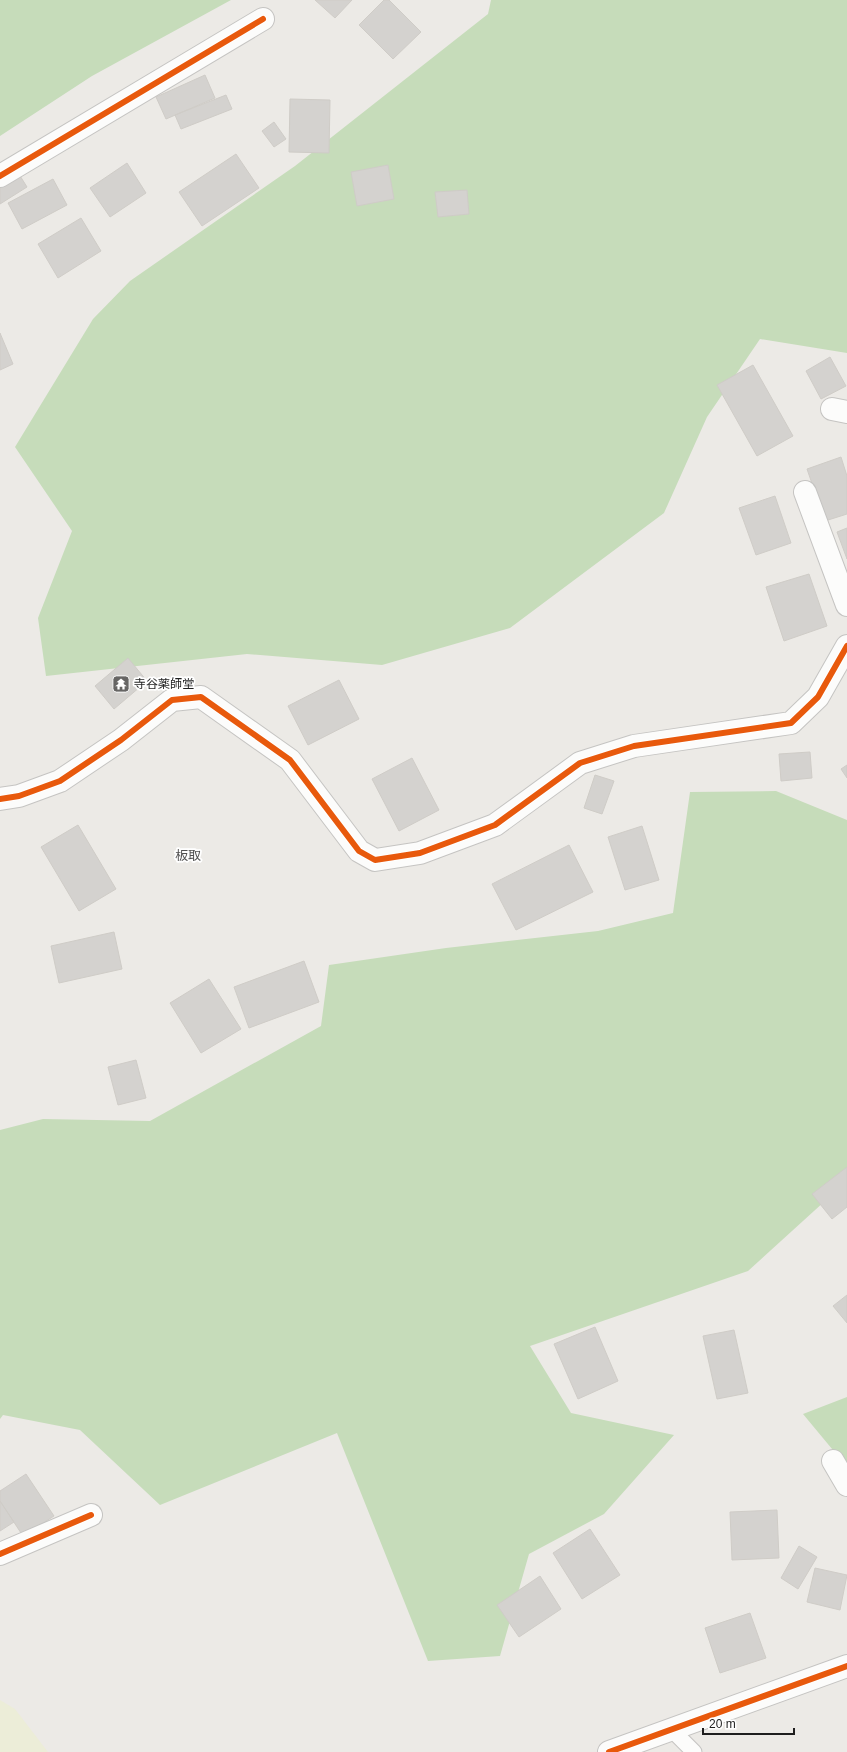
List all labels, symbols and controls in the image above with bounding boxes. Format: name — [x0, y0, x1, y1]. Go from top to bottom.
temple icon: 寺谷薬師堂 — [111, 674, 131, 694]
place label: 寺谷薬師堂 — [134, 677, 194, 691]
district label: 板取 — [175, 848, 201, 863]
scale bar — [703, 1710, 794, 1736]
text: 20 m — [709, 1717, 736, 1731]

